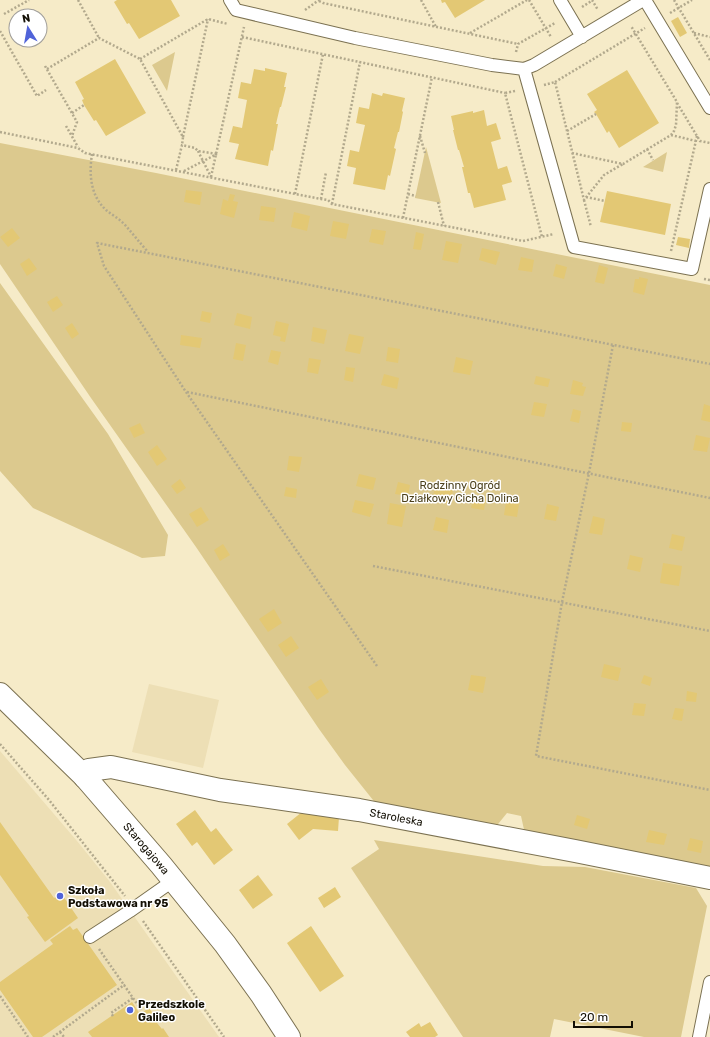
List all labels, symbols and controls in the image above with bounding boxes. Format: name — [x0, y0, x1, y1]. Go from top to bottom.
north arrow — [8, 8, 48, 48]
text: N — [21, 12, 31, 26]
park label: Rodzinny Ogród Działkowy Cicha Dolina — [401, 479, 519, 505]
street label: Staroleska — [369, 806, 424, 828]
street label: Starogajowa — [121, 820, 172, 877]
place label: Szkoła Podstawowa nr 95 — [68, 884, 168, 910]
marker: Szkoła Podstawowa nr 95 — [55, 891, 65, 901]
place label: Przedszkole Galileo — [138, 998, 205, 1024]
scale bar — [574, 1003, 632, 1029]
marker: Przedszkole Galileo — [125, 1005, 135, 1015]
text: 20 m — [580, 1010, 608, 1024]

